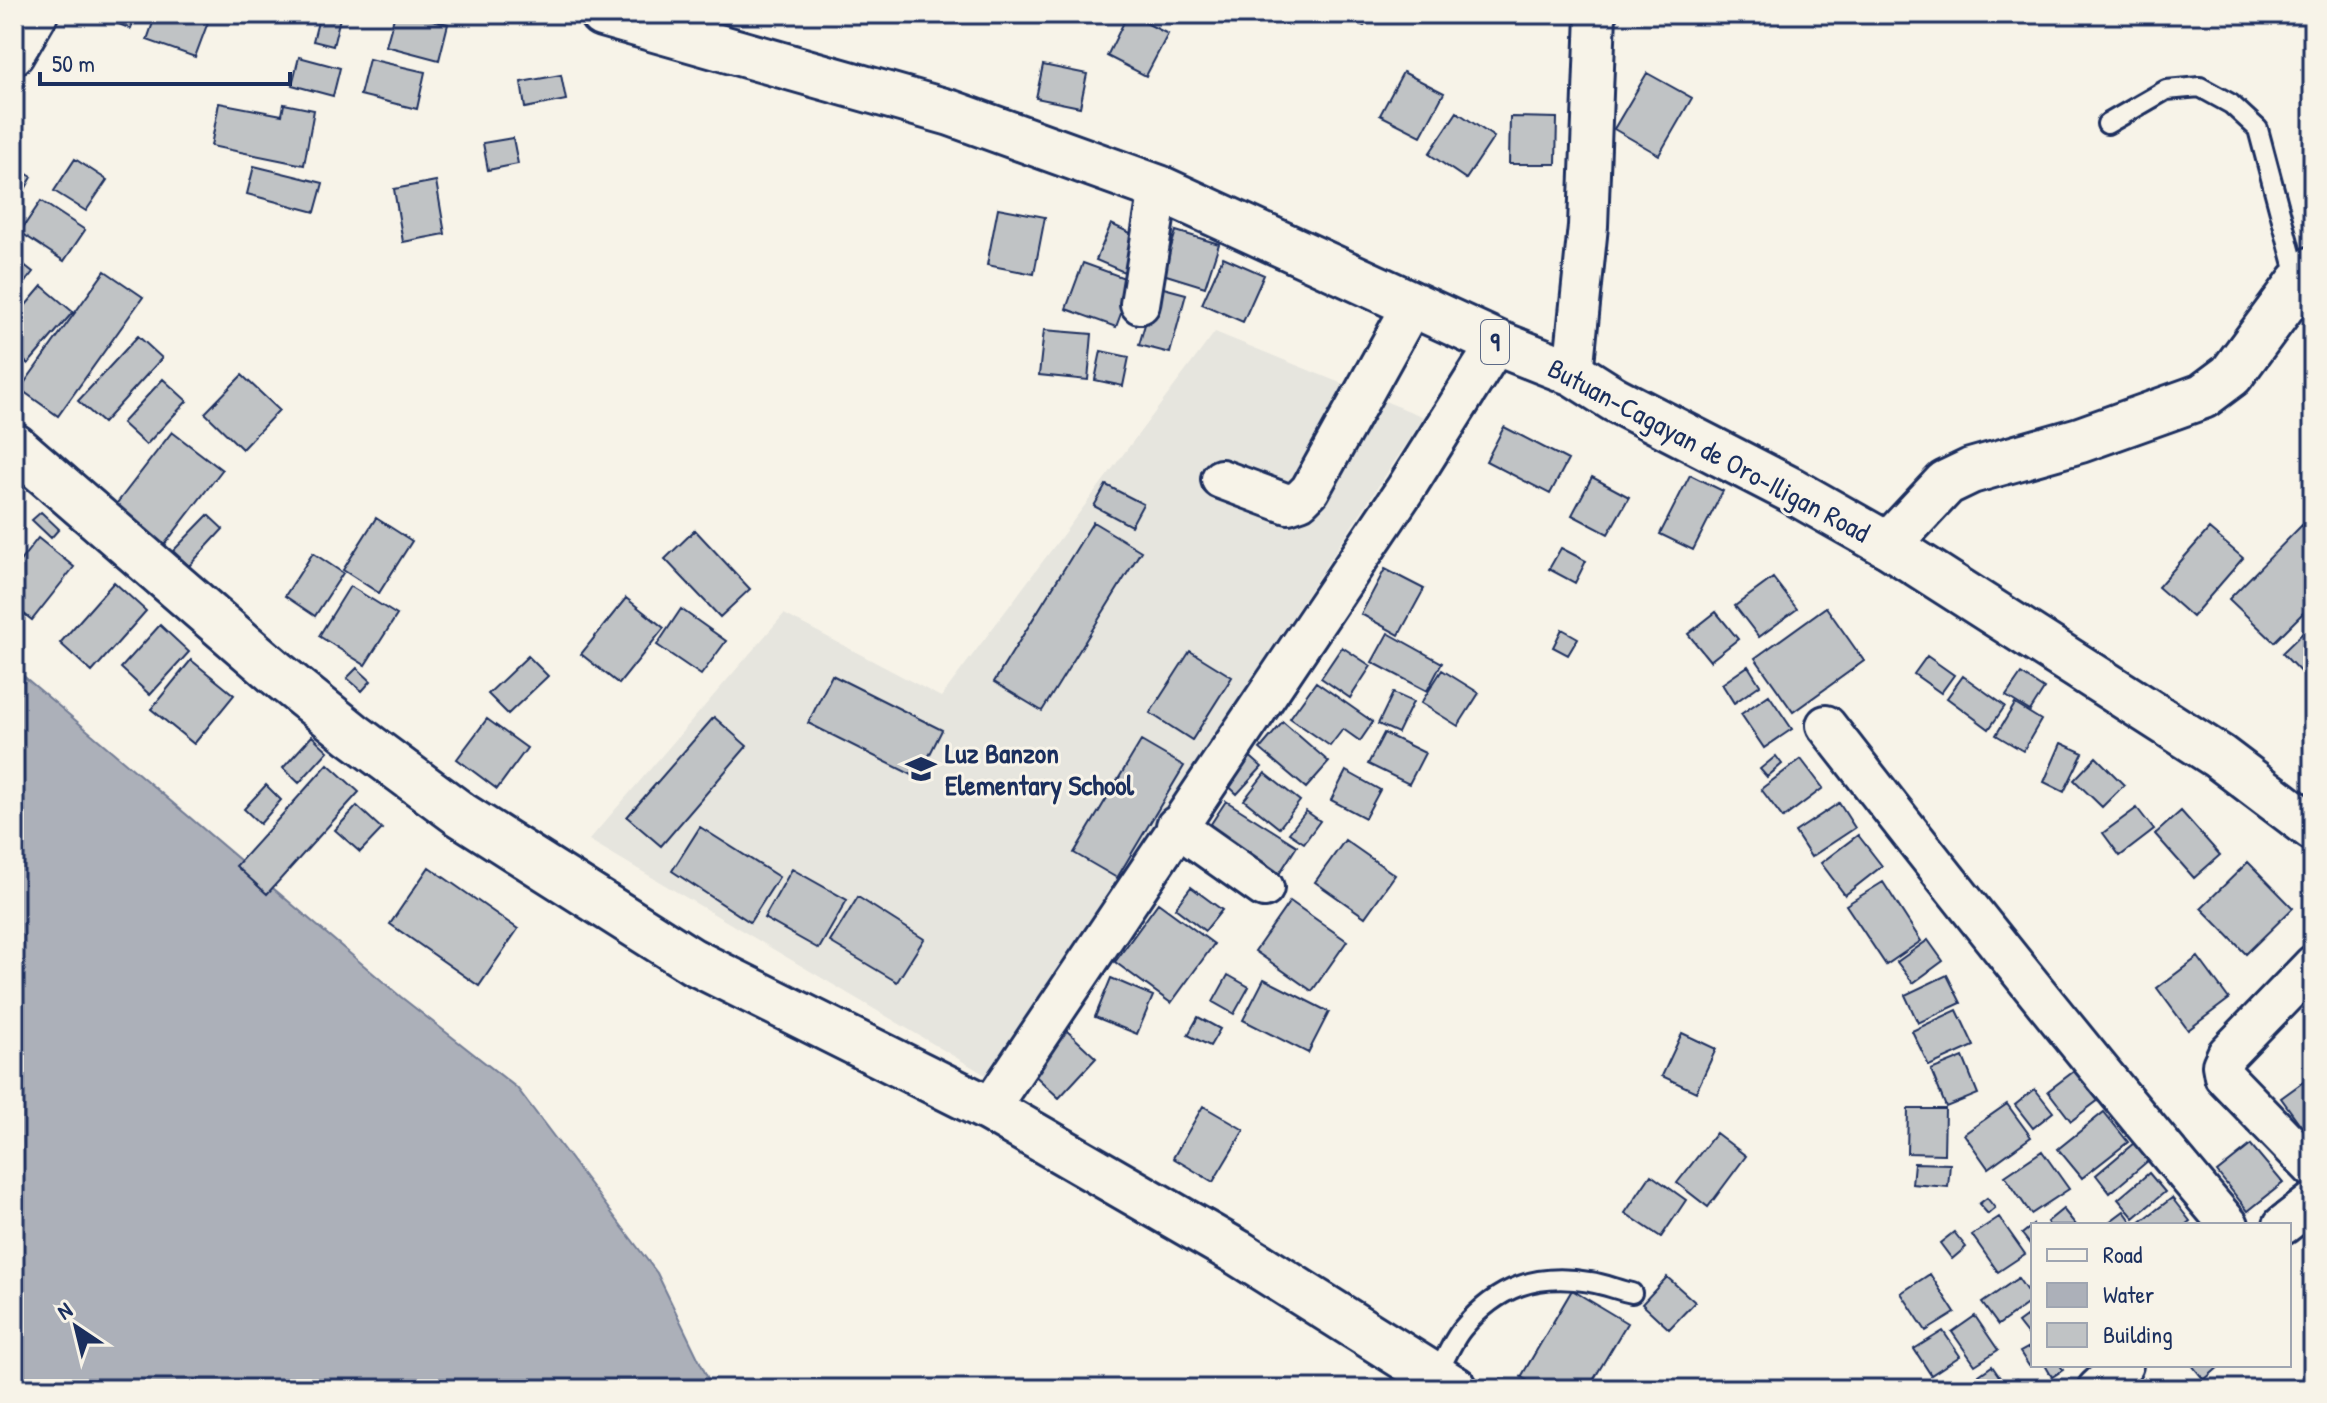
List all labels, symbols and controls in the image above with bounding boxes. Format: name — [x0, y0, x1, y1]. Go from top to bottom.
scale bar — [40, 36, 290, 86]
text: 50 m — [52, 47, 95, 79]
road number: 9 — [1481, 320, 1509, 364]
street label: Butuan-Cagayan de Oro-Iligan Road — [1542, 349, 1876, 551]
place label: Luz Banzon Elementary School — [945, 734, 1135, 805]
school or university icon: Luz Banzon Elementary School — [904, 752, 938, 786]
legend — [2031, 1223, 2291, 1367]
text: Road — [2103, 1238, 2142, 1270]
text: Water — [2103, 1278, 2154, 1310]
north arrow — [36, 1287, 116, 1367]
text: N — [51, 1295, 78, 1326]
text: Building — [2103, 1318, 2173, 1350]

